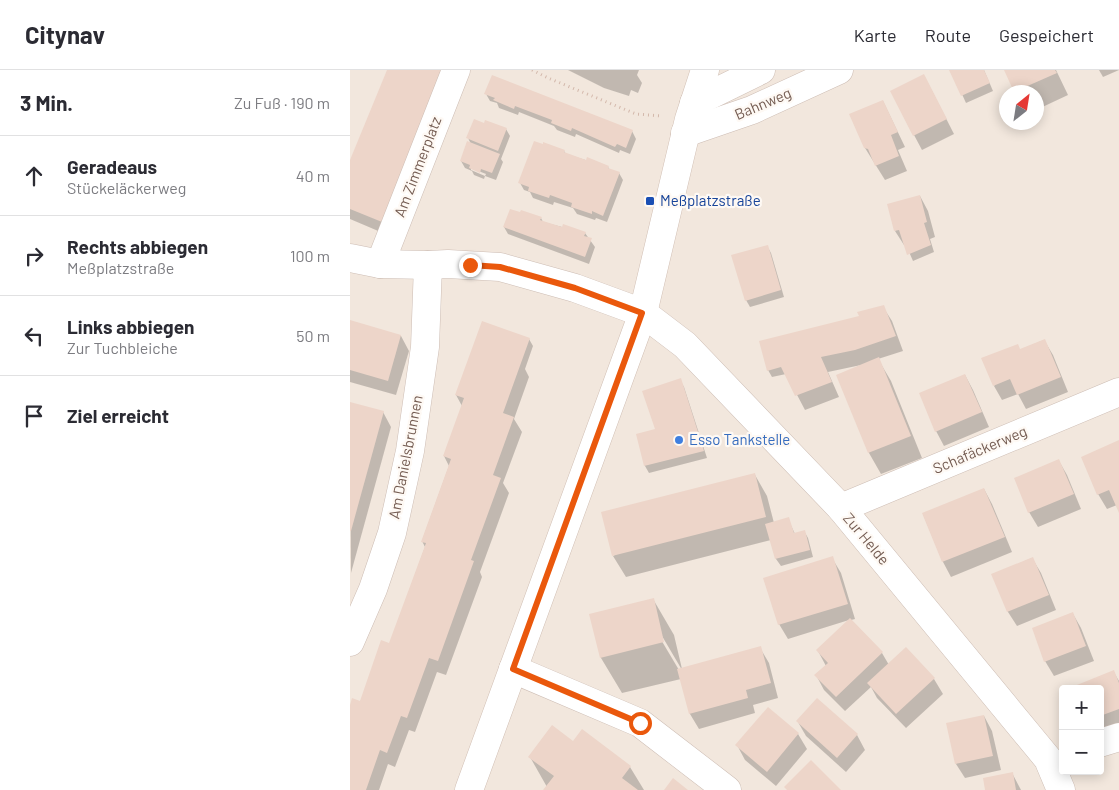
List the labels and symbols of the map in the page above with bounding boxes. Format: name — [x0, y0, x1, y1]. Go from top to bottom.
street label: Bahnweg — [732, 83, 794, 123]
north arrow — [999, 85, 1044, 130]
street label: Am Zimmerplatz — [390, 114, 445, 219]
place label: Meßplatzstraße — [660, 191, 761, 209]
marker: Meßplatzstraße — [644, 195, 656, 207]
route end — [459, 254, 482, 277]
street label: Am Danielsbrunnen — [384, 393, 426, 520]
street label: Schafäckerweg — [930, 421, 1029, 477]
place label: Esso Tankstelle — [689, 430, 790, 448]
marker: Esso Tankstelle — [673, 434, 685, 446]
street label: Zur Helde — [840, 509, 894, 568]
route start — [629, 712, 652, 735]

